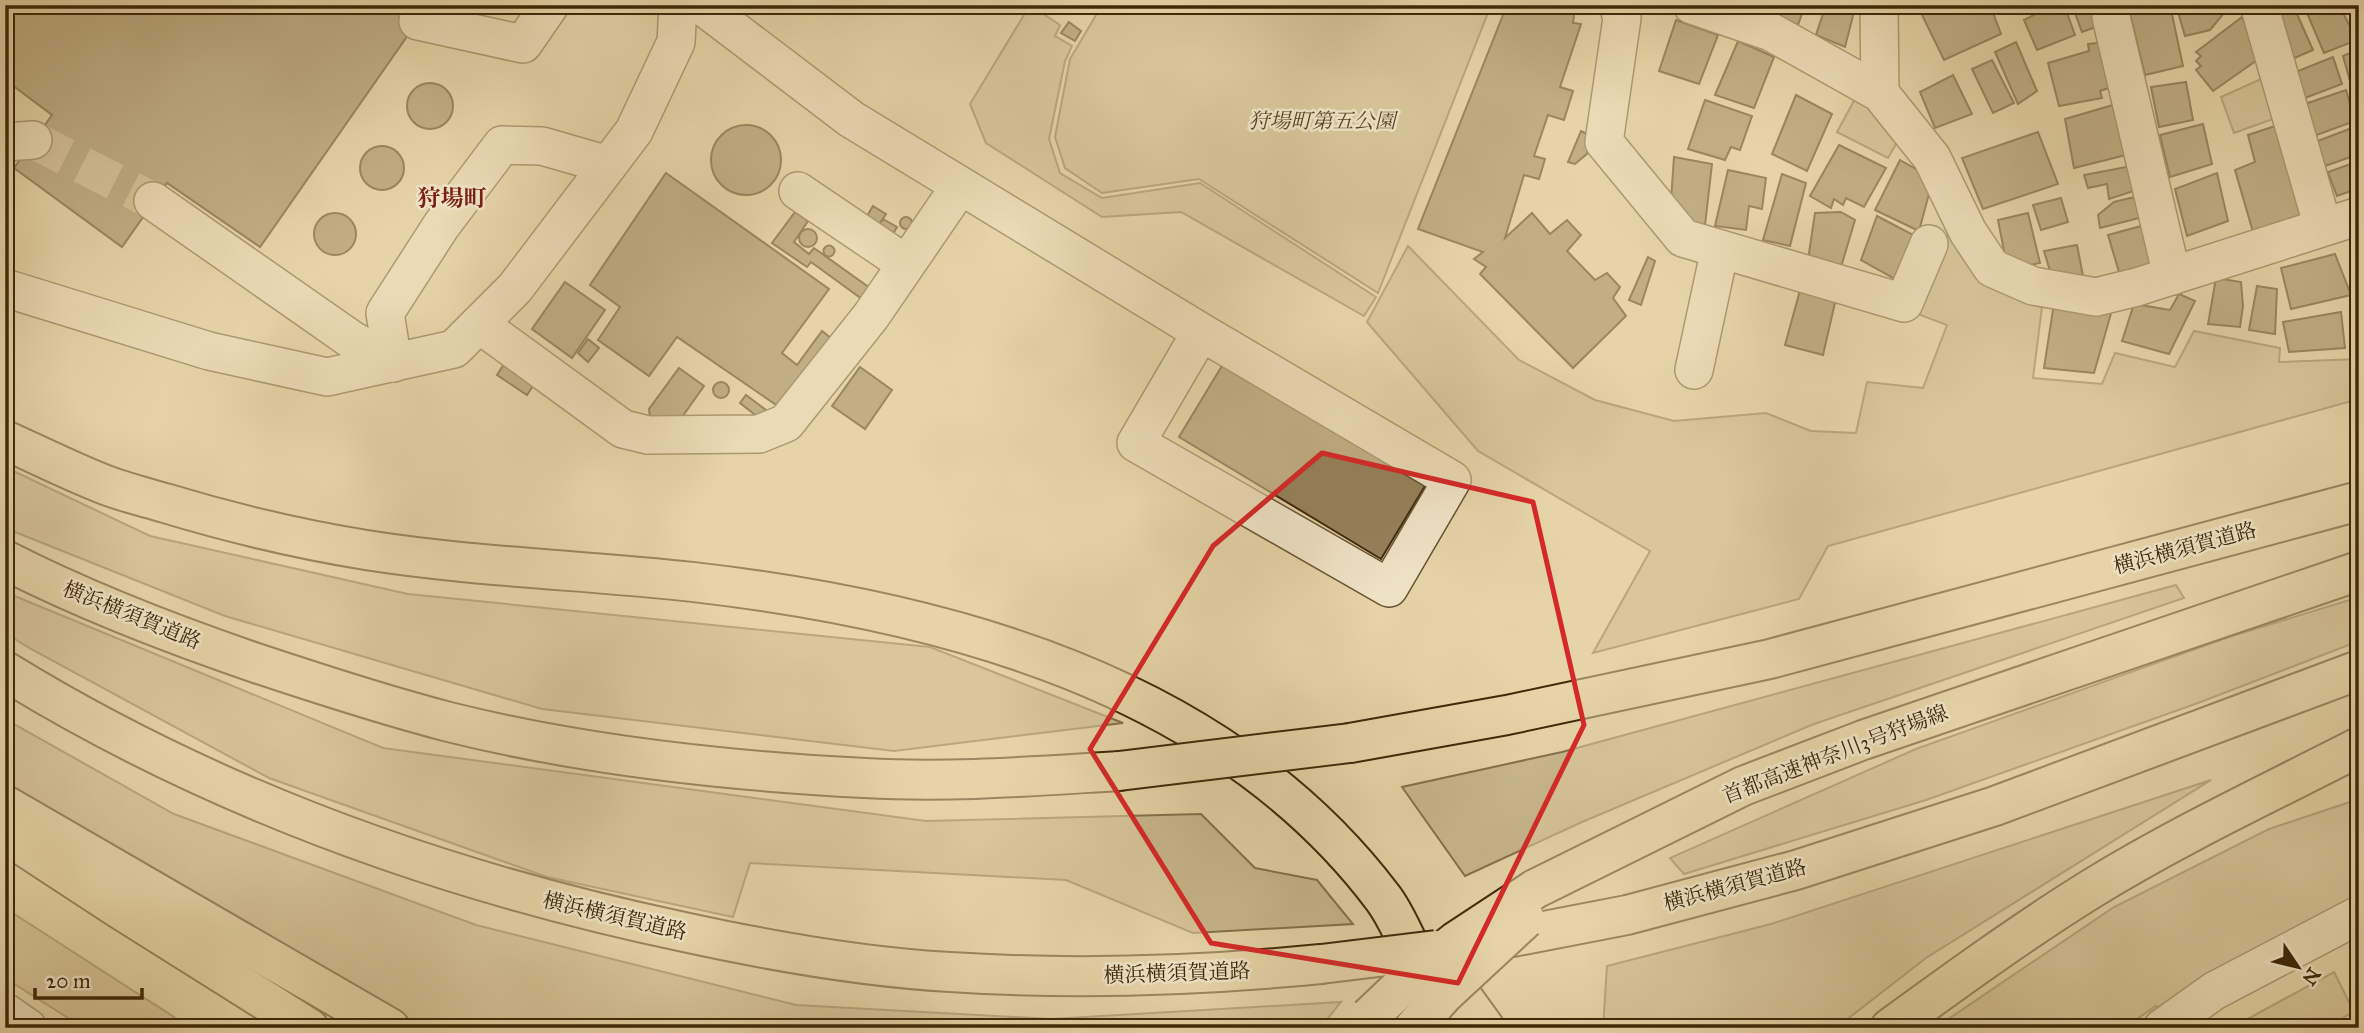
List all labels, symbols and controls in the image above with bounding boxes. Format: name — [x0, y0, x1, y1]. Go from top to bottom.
park label: 狩場町第五公園 — [1249, 108, 1398, 134]
district label: 狩場町 — [418, 184, 487, 212]
street label: 横浜横須賀道路 — [2111, 516, 2259, 580]
street label: 横浜横須賀道路 — [59, 575, 205, 655]
street label: 首都高速神奈川3号狩場線 — [1719, 699, 1951, 809]
street label: 横浜横須賀道路 — [1661, 853, 1809, 917]
street label: 横浜横須賀道路 — [540, 887, 690, 945]
north arrow — [2262, 932, 2332, 1002]
scale bar — [35, 956, 142, 1000]
street label: 横浜横須賀道路 — [1103, 957, 1251, 989]
text: N — [2297, 963, 2326, 990]
text: 20 m — [46, 968, 91, 994]

